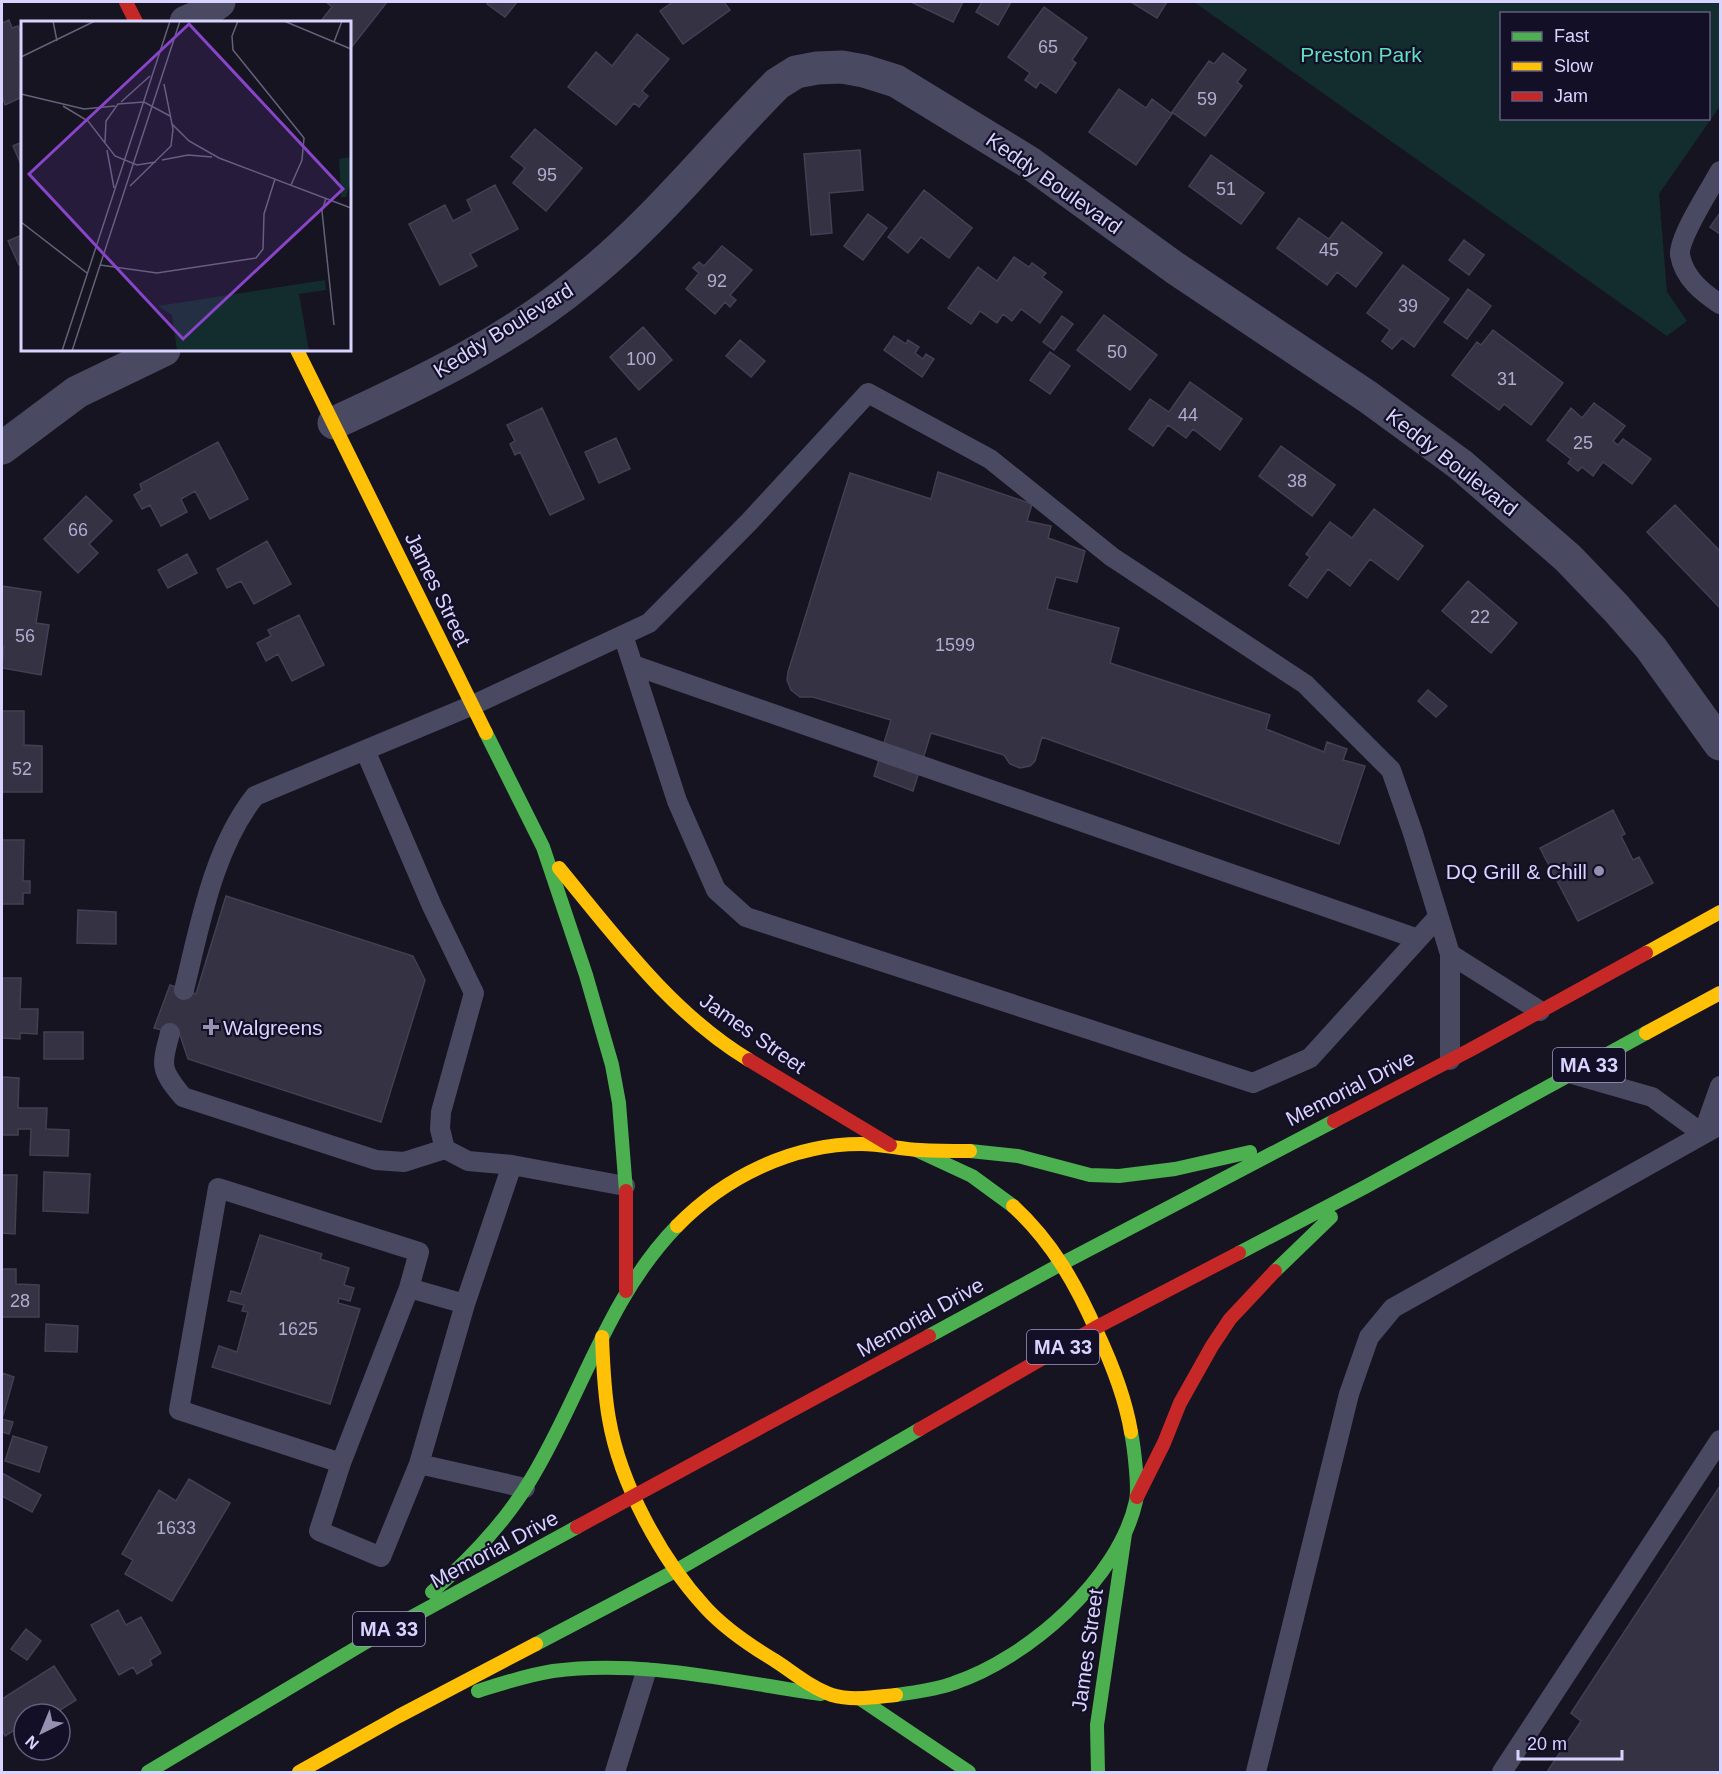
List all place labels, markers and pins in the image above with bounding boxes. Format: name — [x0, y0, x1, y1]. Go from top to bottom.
place label: DQ Grill & Chill — [1446, 860, 1587, 883]
marker: DQ Grill & Chill — [1592, 864, 1606, 878]
place label: Walgreens — [223, 1016, 323, 1039]
marker: Walgreens — [204, 1020, 218, 1034]

